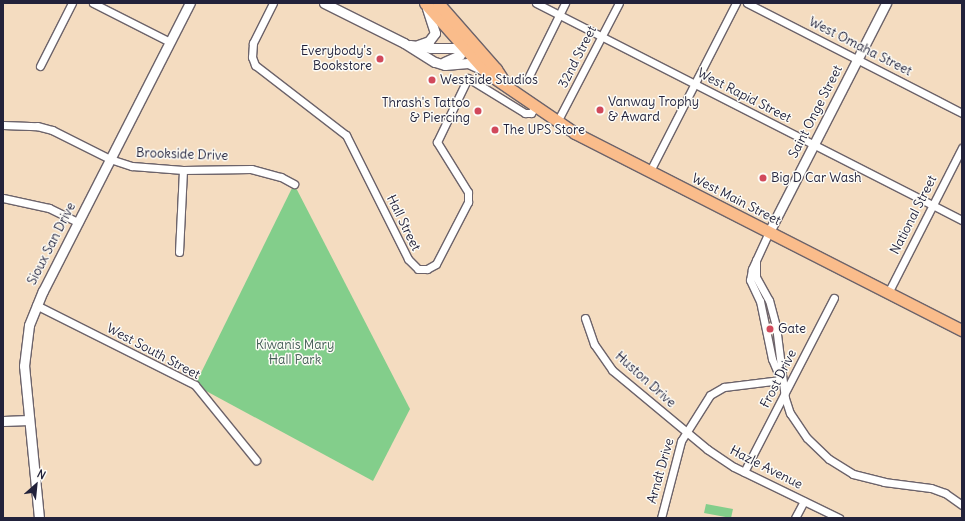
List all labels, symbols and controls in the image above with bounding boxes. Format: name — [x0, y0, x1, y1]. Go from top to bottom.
street label: West Omaha Street — [806, 14, 914, 80]
street label: 32nd Street — [556, 23, 600, 91]
place label: Everybody's Bookstore — [301, 44, 372, 75]
marker: Everybody's Bookstore — [375, 54, 385, 64]
street label: Saint Onge Street — [786, 63, 846, 161]
street label: West Rapid Street — [695, 66, 793, 126]
place label: Westside Studios — [440, 72, 538, 88]
marker: Westside Studios — [427, 75, 437, 85]
place label: Vanway Trophy & Award — [608, 95, 699, 126]
place label: Thrash's Tattoo & Piercing — [382, 96, 470, 127]
marker: Vanway Trophy & Award — [595, 105, 605, 115]
marker: Thrash's Tattoo & Piercing — [473, 106, 483, 116]
place label: The UPS Store — [503, 122, 585, 138]
marker: The UPS Store — [490, 125, 500, 135]
street label: Brookside Drive — [136, 146, 228, 164]
place label: Big D Car Wash — [771, 170, 862, 186]
street label: West Main Street — [689, 171, 783, 229]
marker: Big D Car Wash — [758, 173, 768, 183]
street label: National Street — [887, 173, 941, 257]
street label: Hall Street — [383, 192, 423, 254]
street label: Sioux San Drive — [24, 200, 80, 288]
street label: West South Street — [104, 321, 202, 383]
place label: Gate — [778, 321, 806, 337]
marker: Gate — [765, 324, 775, 334]
park label: Kiwanis Mary Hall Park — [256, 338, 334, 369]
street label: Frost Drive — [758, 347, 800, 411]
street label: Huston Drive — [612, 349, 678, 411]
street label: Arndt Drive — [644, 437, 678, 505]
street label: Hazle Avenue — [727, 443, 805, 493]
north arrow — [16, 465, 56, 505]
text: N — [35, 466, 48, 482]

